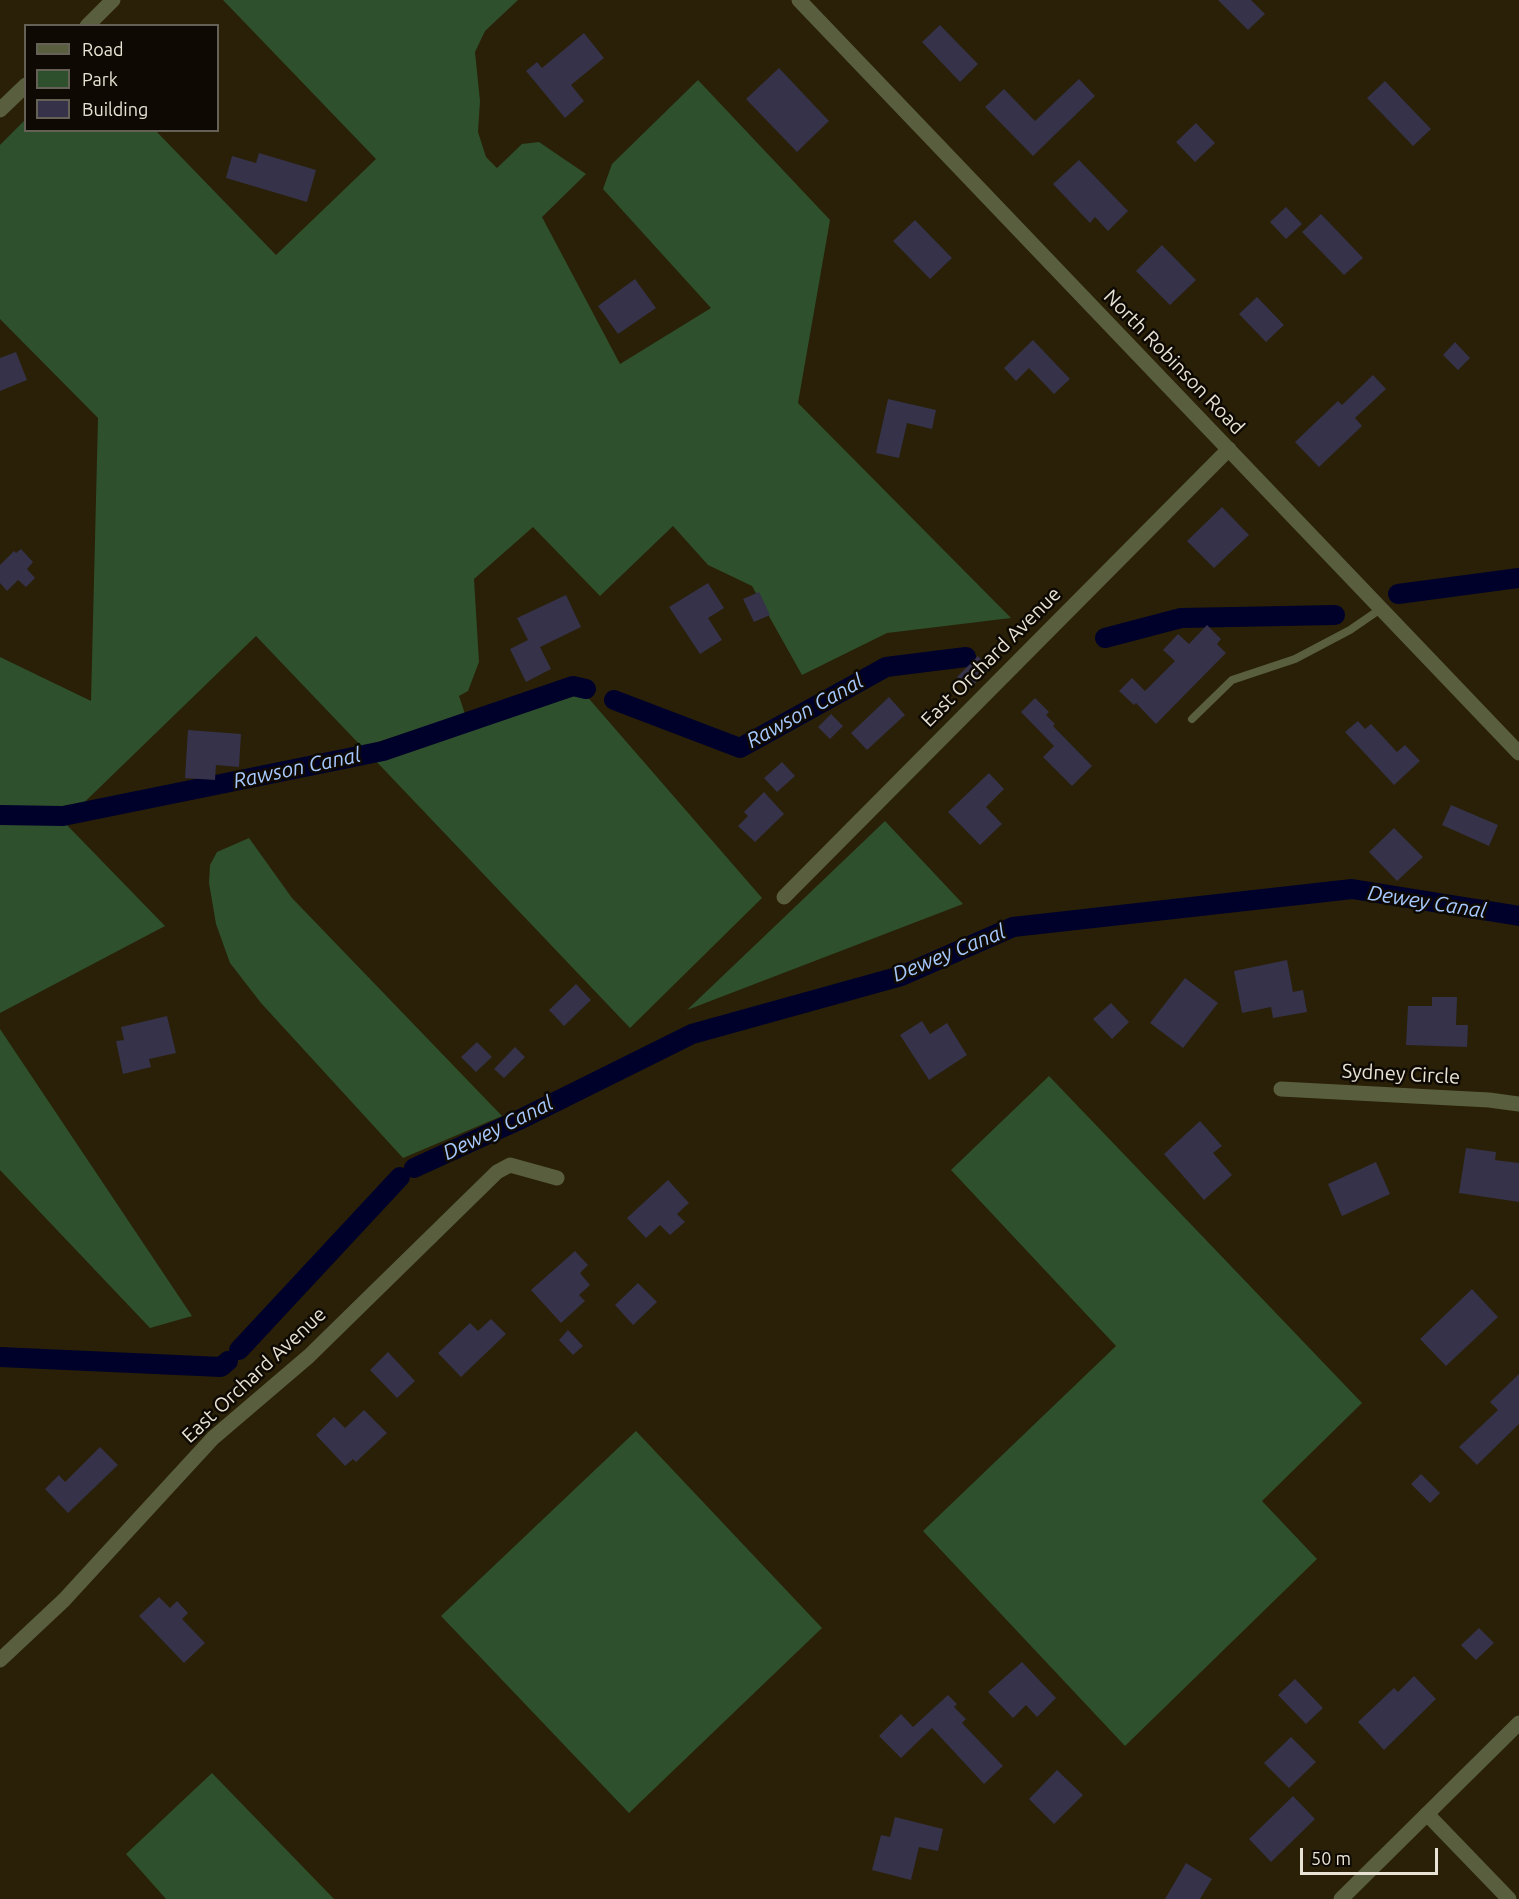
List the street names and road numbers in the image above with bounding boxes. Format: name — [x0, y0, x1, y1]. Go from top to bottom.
street label: North Robinson Road — [1099, 285, 1249, 439]
street label: East Orchard Avenue — [916, 582, 1066, 732]
street label: Sydney Circle — [1341, 1059, 1461, 1089]
street label: East Orchard Avenue — [177, 1302, 331, 1448]

